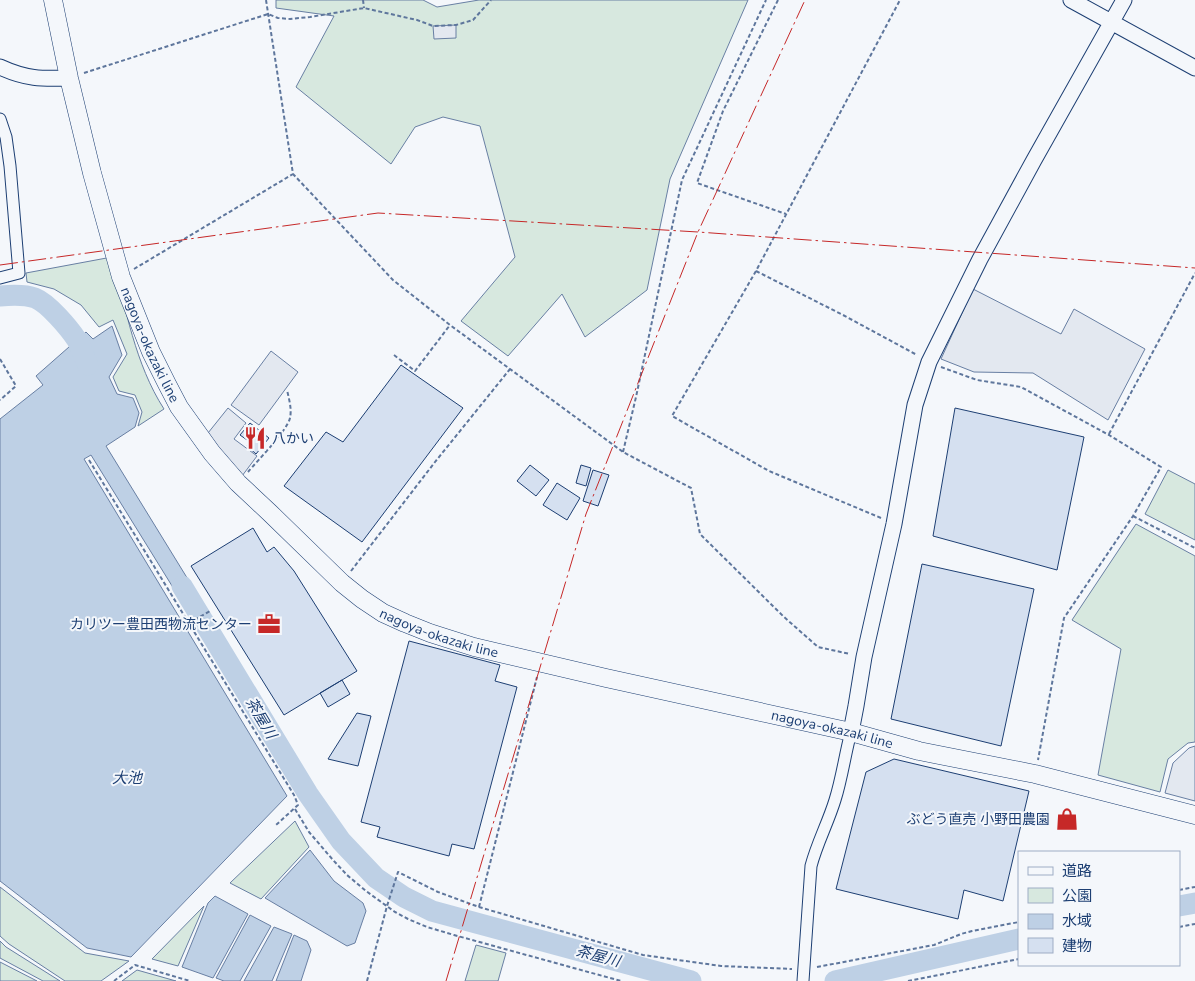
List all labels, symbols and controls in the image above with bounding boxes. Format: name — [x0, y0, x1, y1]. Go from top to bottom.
street label: nagoya-okazaki line — [116, 284, 184, 406]
restaurant icon: 八かい — [242, 425, 268, 451]
place label: 八かい — [272, 429, 314, 448]
street label: nagoya-okazaki line — [377, 603, 500, 662]
office icon: カリツー豊田西物流センター — [256, 611, 282, 637]
place label: カリツー豊田西物流センター — [70, 615, 252, 634]
water label: 茶屋川 — [241, 694, 282, 744]
street label: nagoya-okazaki line — [770, 705, 895, 753]
water label: 大池 — [112, 768, 144, 788]
shop icon: ぶどう直売 小野田農園 — [1054, 806, 1080, 832]
place label: ぶどう直売 小野田農園 — [906, 810, 1050, 829]
legend — [1018, 851, 1180, 966]
text: 道路 — [1062, 861, 1092, 881]
text: 公園 — [1062, 886, 1092, 906]
text: 水域 — [1062, 911, 1092, 931]
text: 建物 — [1062, 936, 1092, 956]
water label: 茶屋川 — [574, 941, 624, 972]

